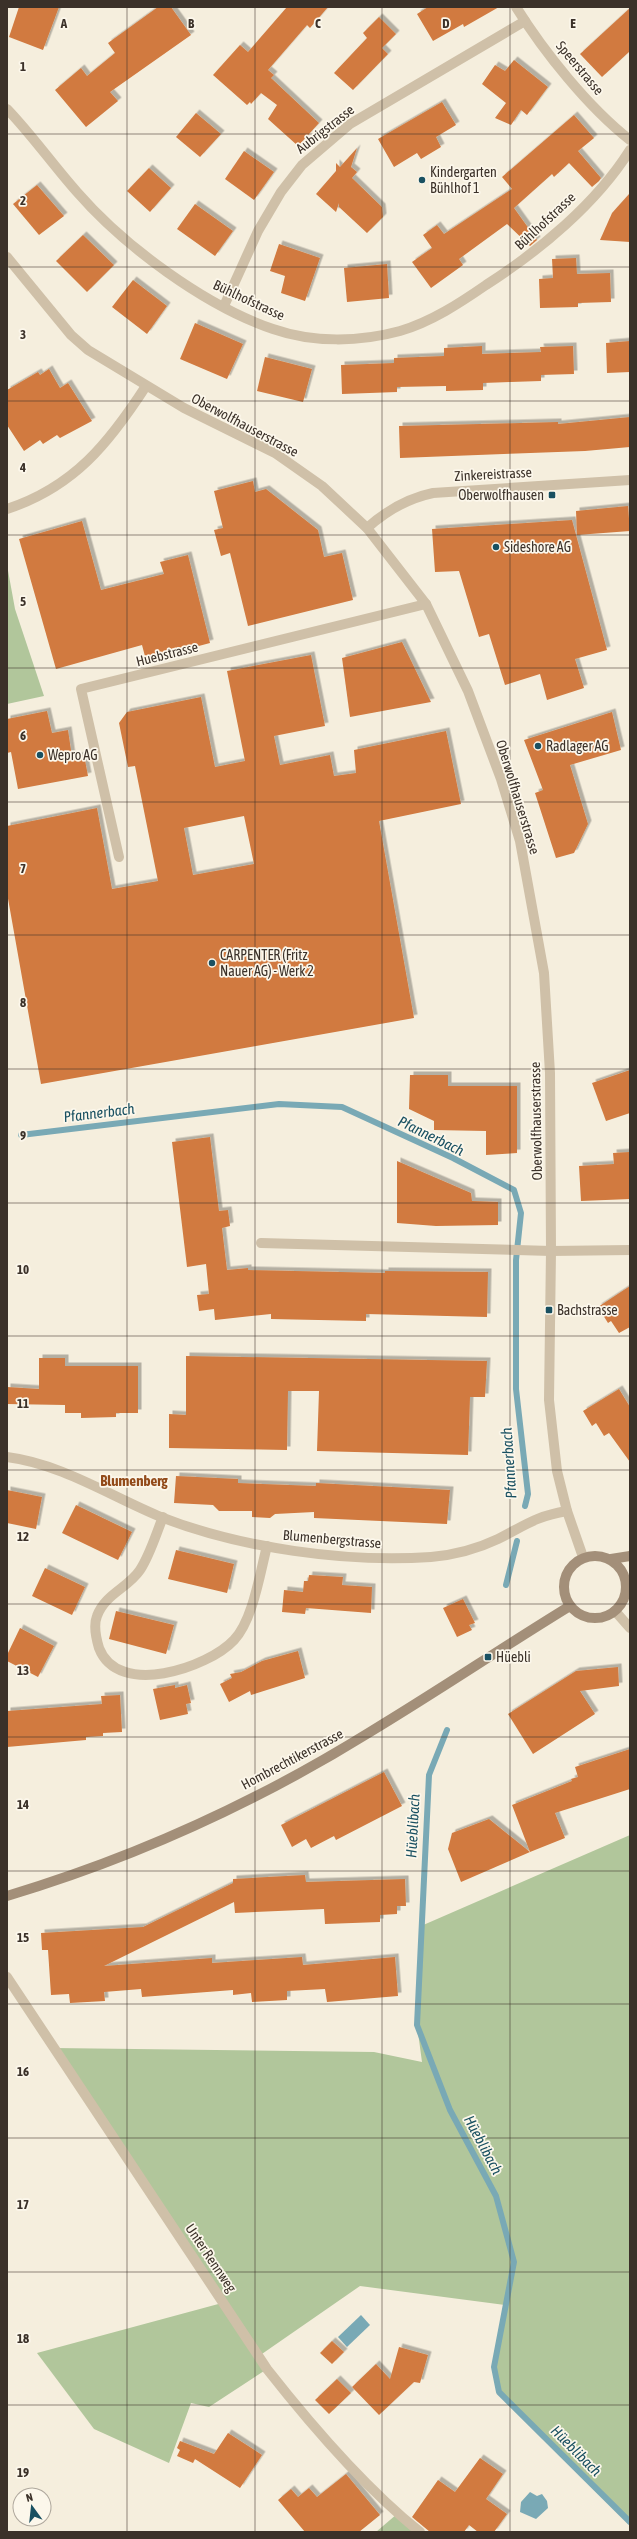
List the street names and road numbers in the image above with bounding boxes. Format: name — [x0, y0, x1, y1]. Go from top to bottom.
street label: Speerstrasse — [553, 38, 607, 98]
street label: Aubrigstrasse — [293, 101, 357, 157]
street label: Bühlhofstrasse — [511, 189, 579, 253]
street label: Bühlhofstrasse — [211, 277, 287, 323]
street label: Oberwolfhauserstrasse — [189, 390, 301, 460]
street label: Zinkereistrasse — [454, 464, 532, 484]
street label: Huebstrasse — [134, 639, 200, 669]
street label: Oberwolfhauserstrasse — [493, 738, 543, 856]
street label: Oberwolfhauserstrasse — [527, 1062, 545, 1180]
street label: Blumenbergstrasse — [282, 1527, 382, 1551]
street label: Hombrechtikerstrasse — [238, 1725, 346, 1793]
street label: Unter Rennweg — [182, 2221, 240, 2295]

